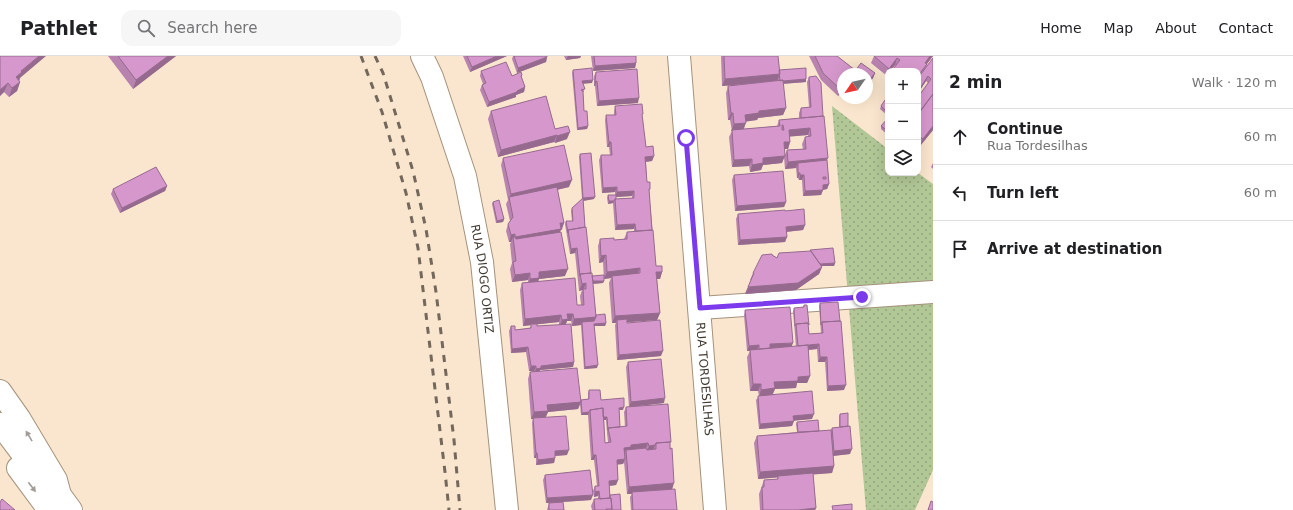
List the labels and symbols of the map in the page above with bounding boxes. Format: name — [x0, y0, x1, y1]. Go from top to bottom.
north arrow — [837, 68, 873, 104]
route start — [677, 129, 695, 147]
street label: RUA DIOGO ORTIZ — [468, 223, 496, 334]
route end — [853, 288, 871, 306]
street label: RUA TORDESILHAS — [693, 322, 716, 436]
one-way arrow — [26, 430, 33, 442]
one-way arrow — [28, 481, 36, 492]

